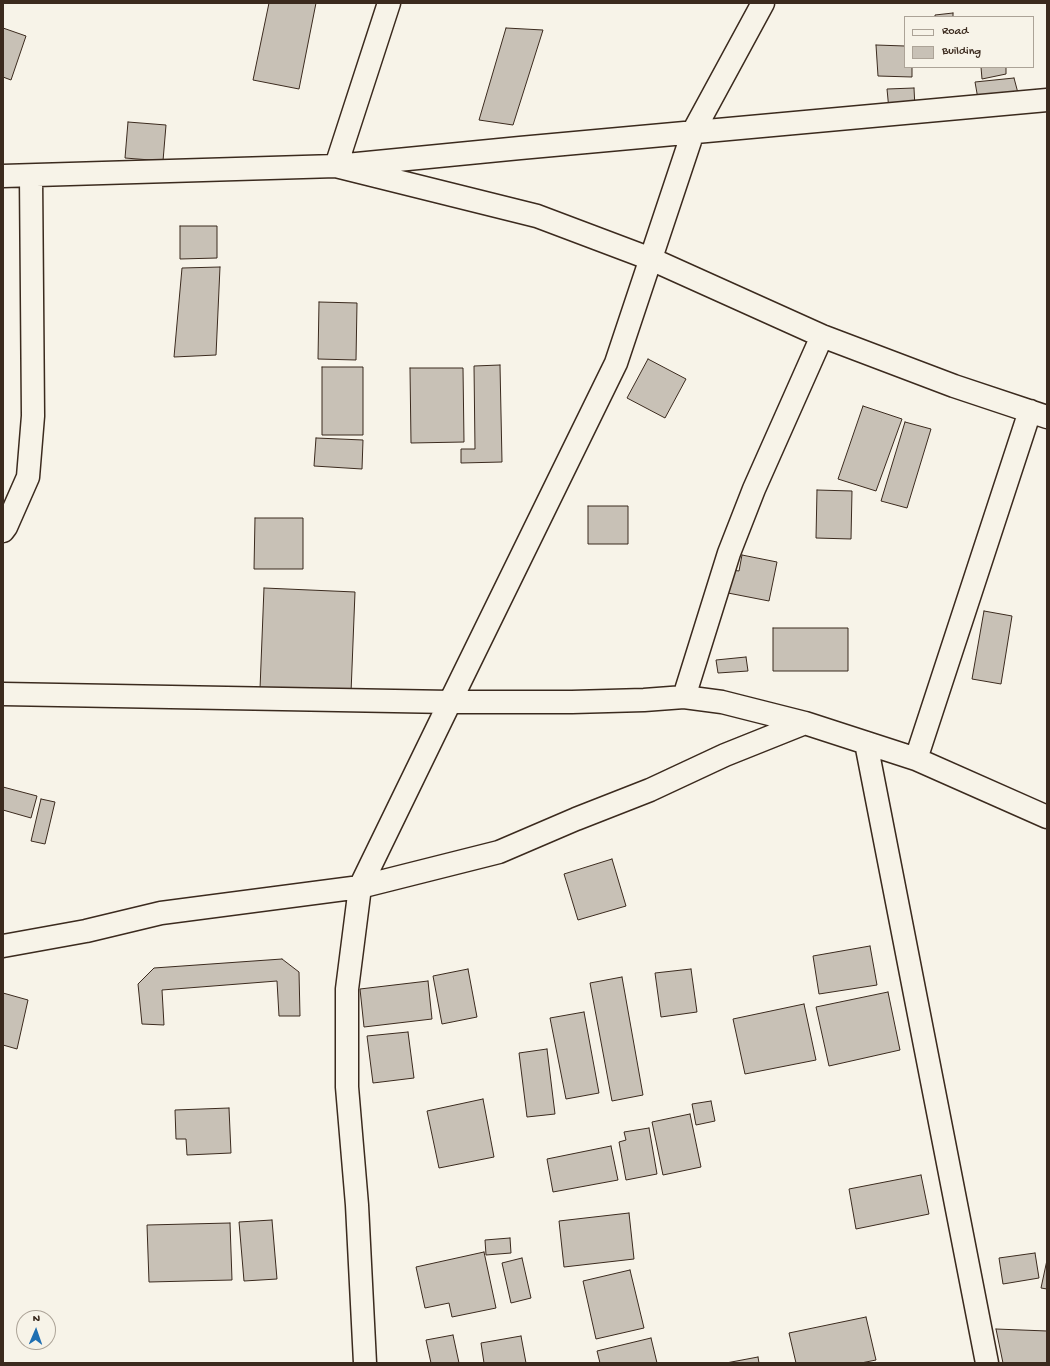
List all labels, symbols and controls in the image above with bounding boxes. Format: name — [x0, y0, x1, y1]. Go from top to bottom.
legend — [904, 16, 1034, 68]
text: Road — [942, 25, 968, 39]
text: Building — [942, 45, 981, 59]
north arrow — [16, 1310, 56, 1350]
text: N — [33, 1313, 40, 1325]

